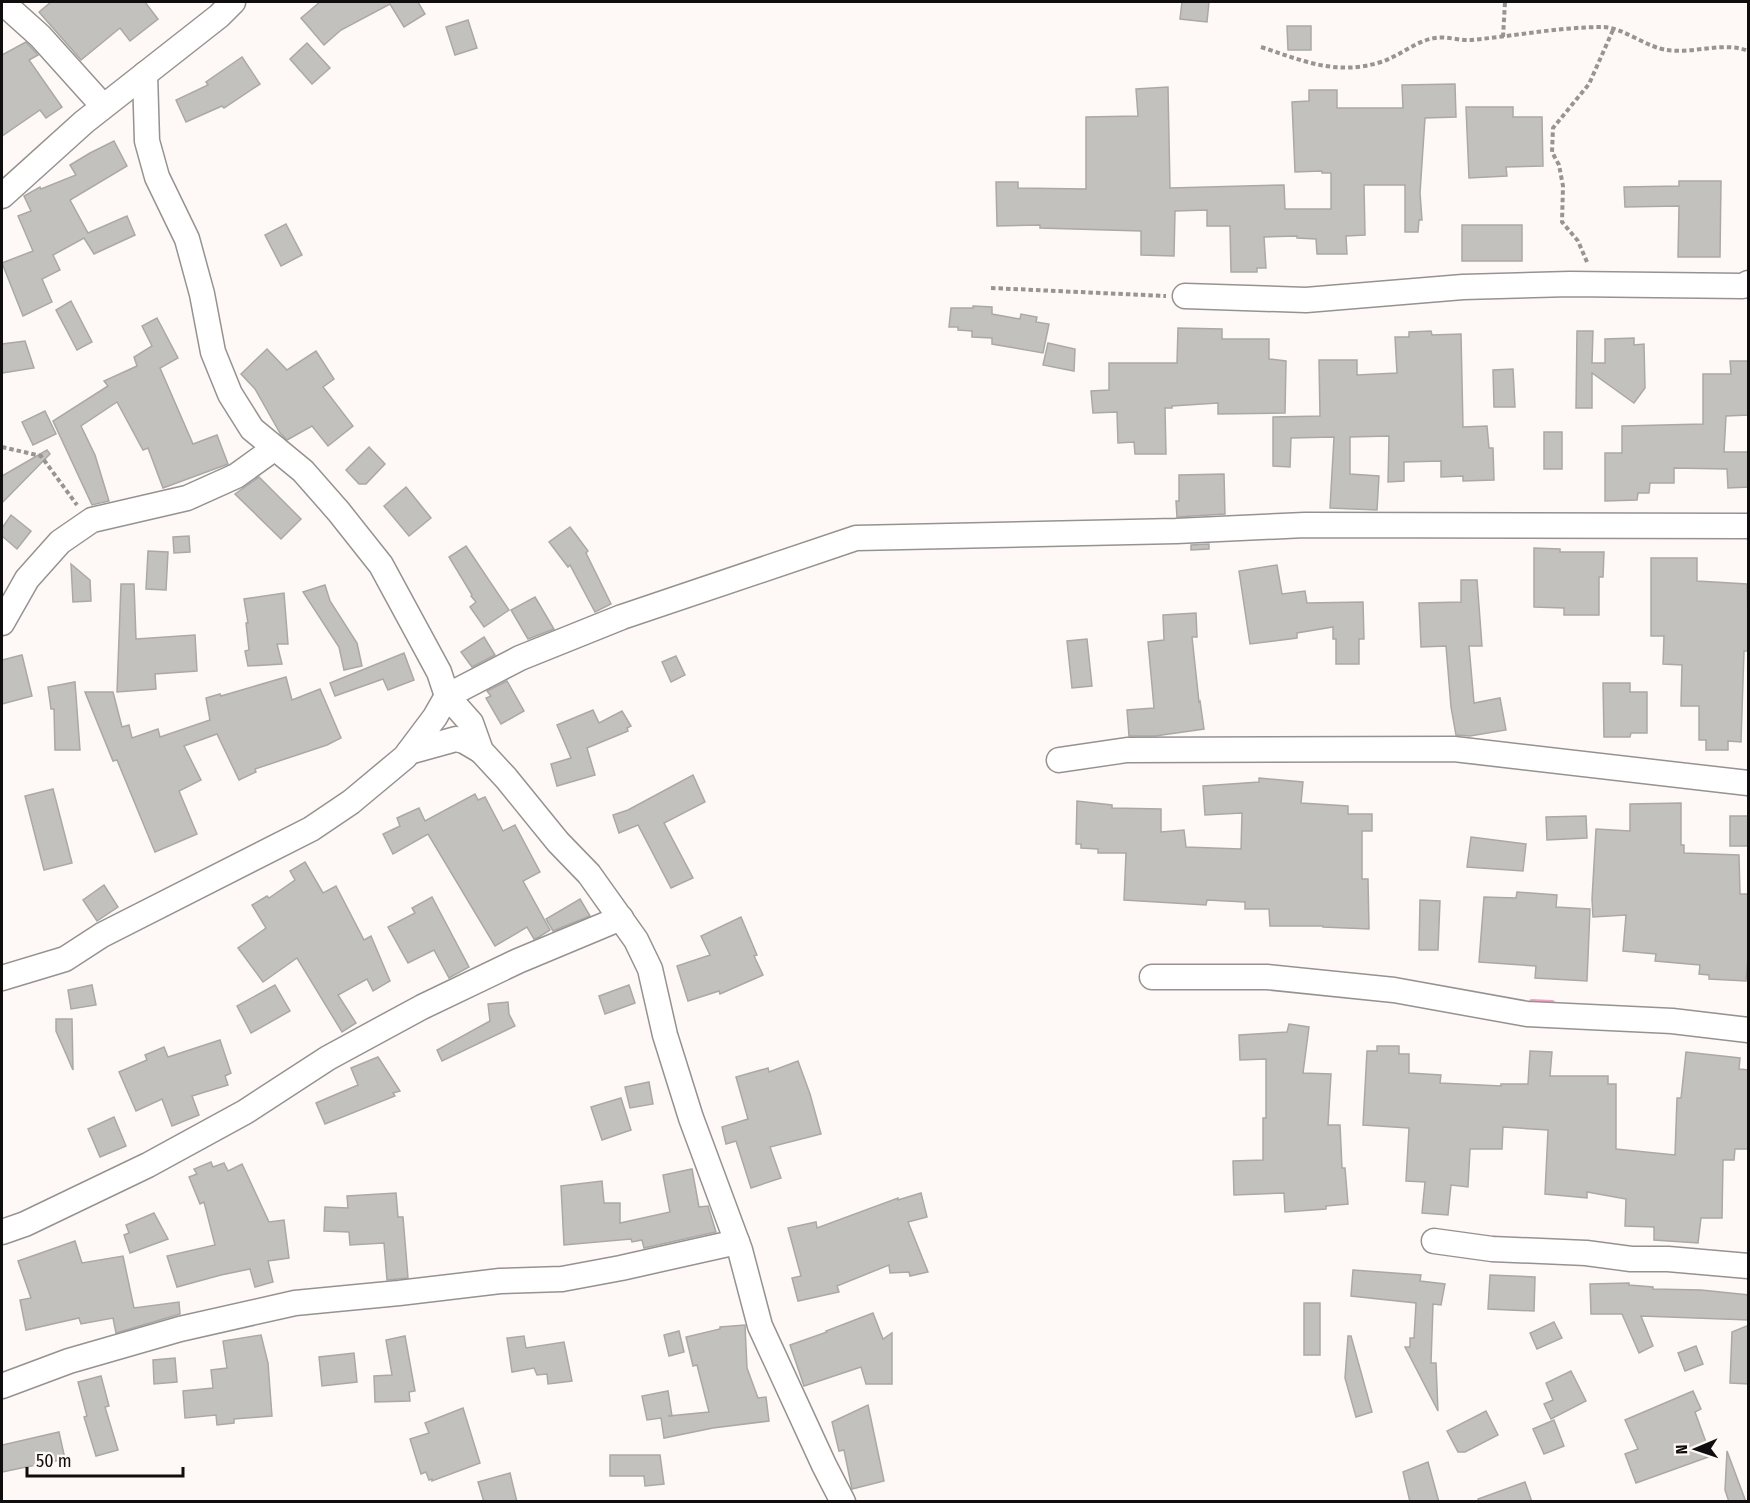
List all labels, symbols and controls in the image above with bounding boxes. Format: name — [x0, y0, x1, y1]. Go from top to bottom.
north arrow — [1666, 1419, 1726, 1479]
scale bar — [27, 1440, 183, 1478]
text: N — [1672, 1444, 1691, 1455]
text: 50 m — [36, 1450, 72, 1472]

